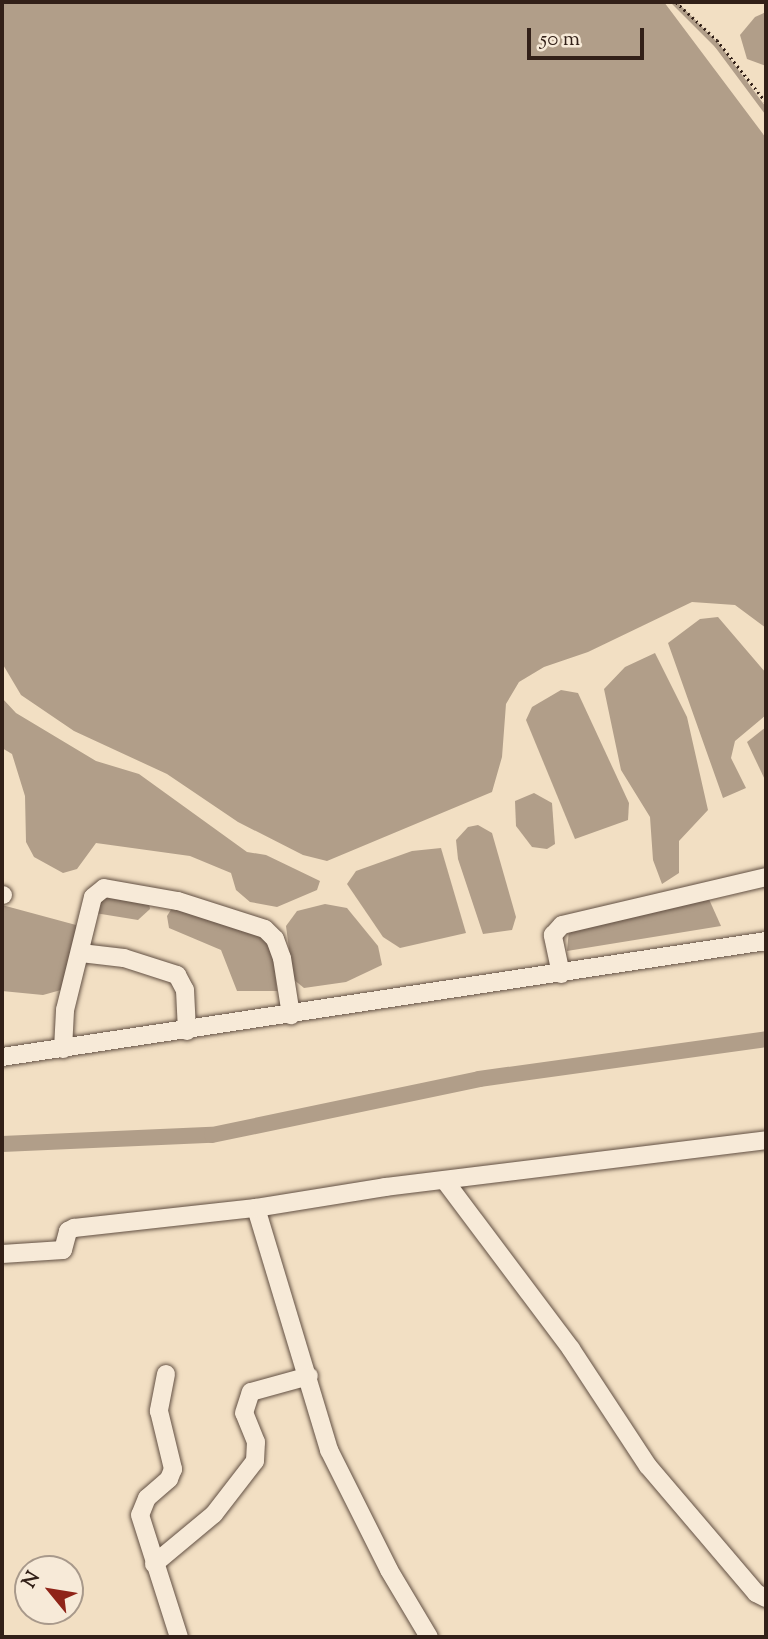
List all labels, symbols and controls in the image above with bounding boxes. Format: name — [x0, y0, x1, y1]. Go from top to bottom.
scale bar — [530, 14, 647, 58]
text: 50 m — [540, 25, 580, 55]
north arrow — [14, 1555, 84, 1625]
text: N — [17, 1567, 48, 1594]

